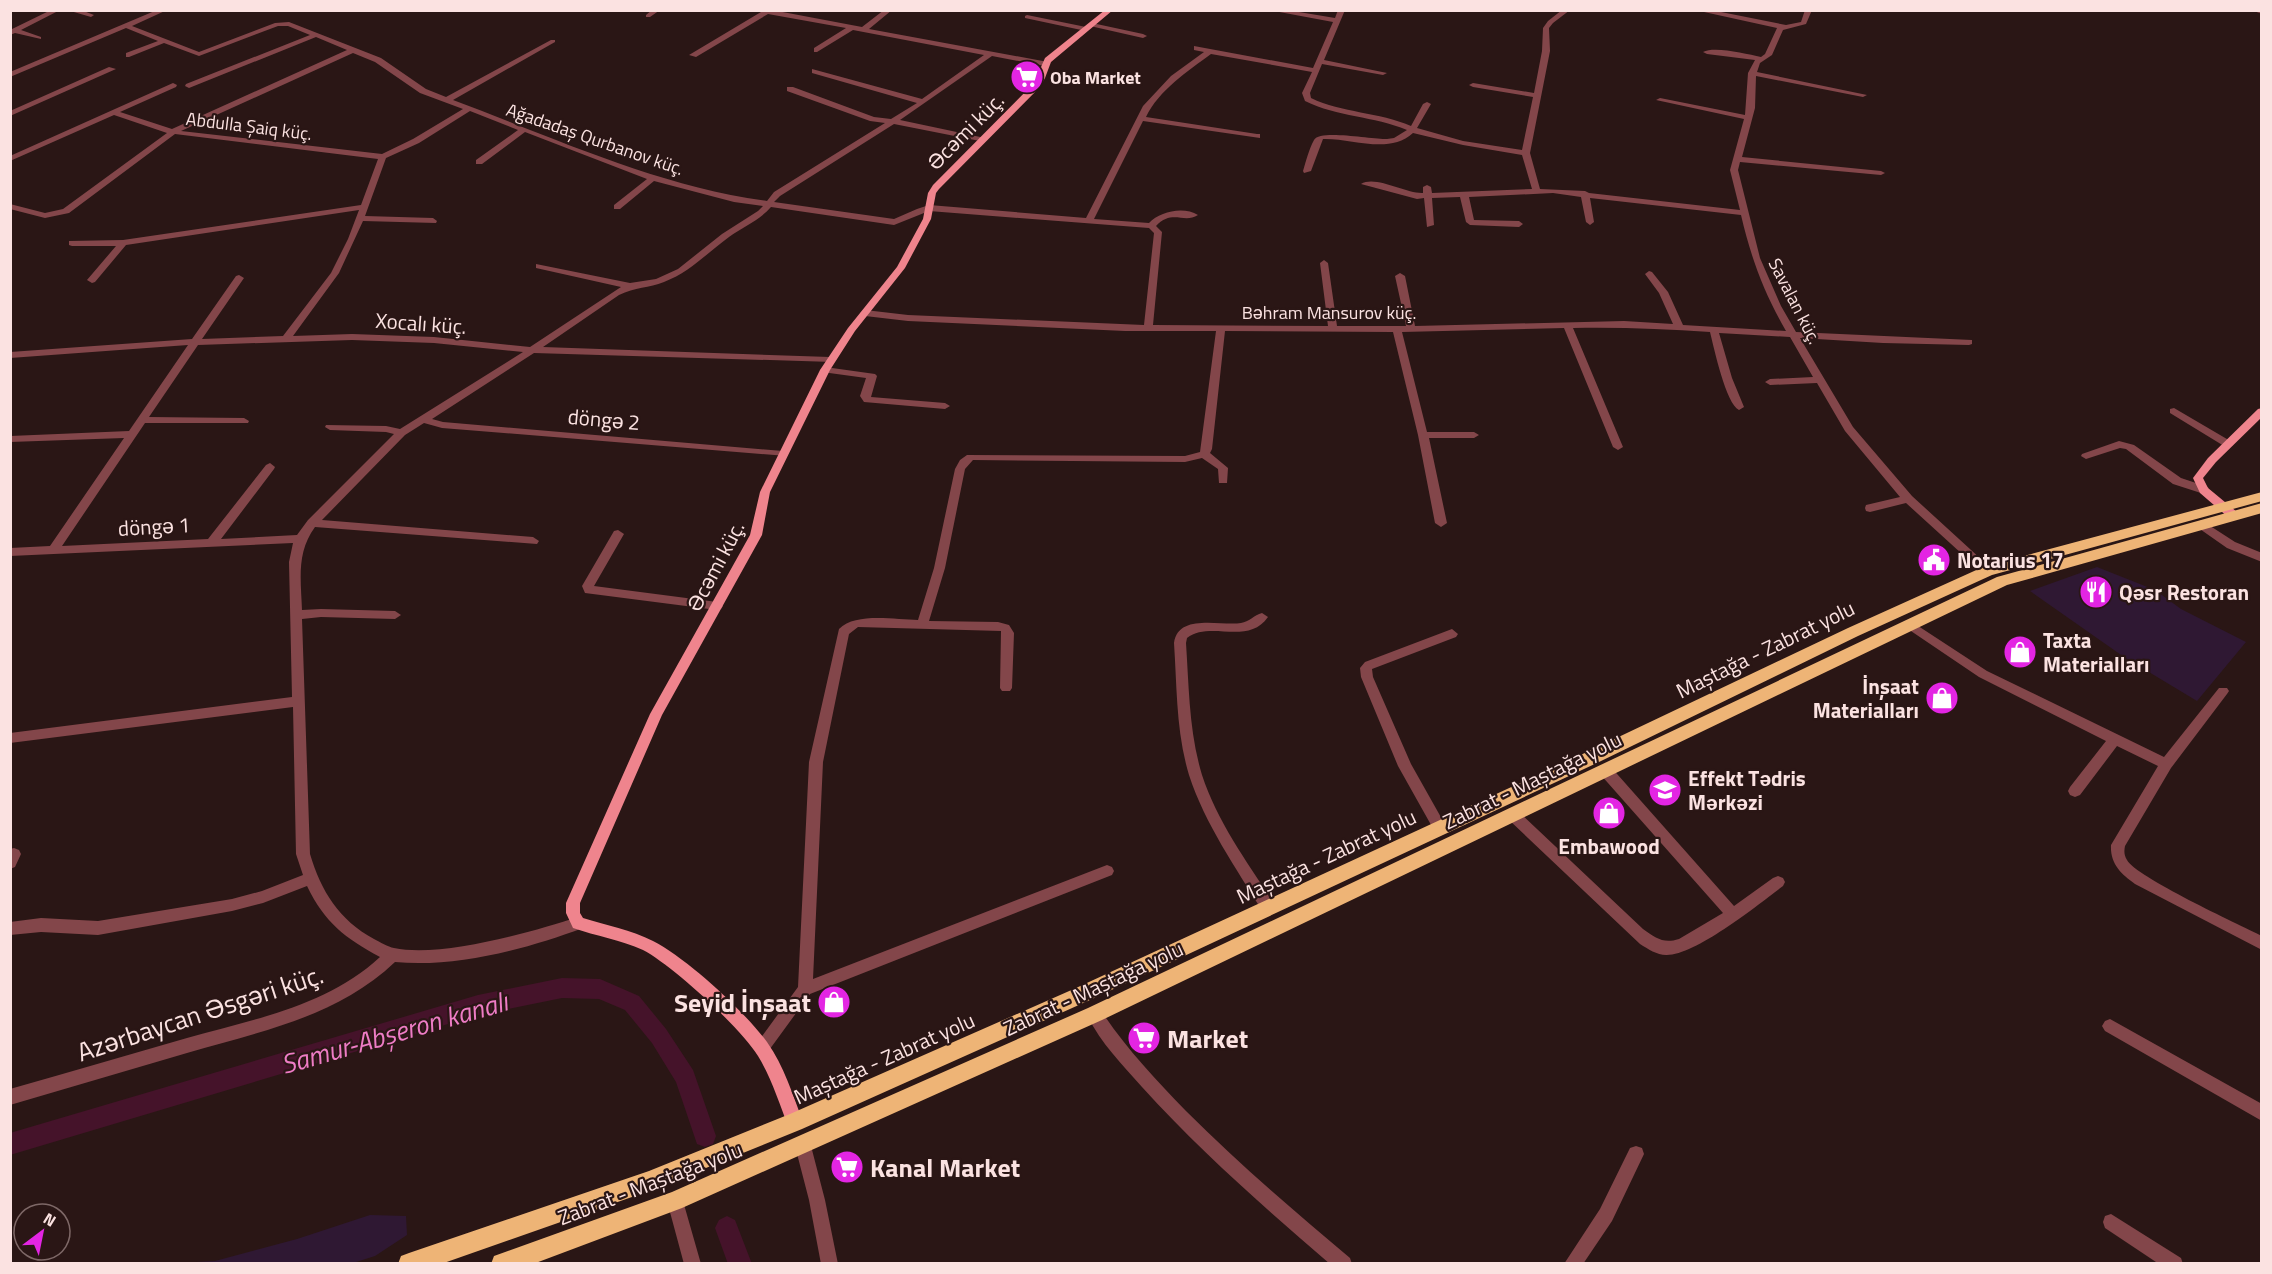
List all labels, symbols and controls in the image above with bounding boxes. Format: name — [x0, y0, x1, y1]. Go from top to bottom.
supermarket icon: Oba Market — [1009, 59, 1045, 95]
place label: Oba Market — [1050, 64, 1141, 91]
street label: Əcəmi küç. — [919, 85, 1011, 177]
street label: Ağadadaş Qurbanov küç. — [503, 96, 687, 182]
street label: Abdulla Şaiq küç. — [185, 105, 313, 147]
street label: Savalan küç. — [1762, 253, 1828, 349]
street label: Bəhram Mansurov küç. — [1242, 299, 1416, 326]
street label: Xocalı küç. — [374, 304, 468, 342]
street label: döngə 2 — [567, 400, 641, 438]
street label: döngə 1 — [117, 508, 191, 544]
street label: Əcəmi küç. — [678, 515, 752, 617]
public building icon: Notarius 17 — [1916, 542, 1952, 578]
place label: Notarius 17 — [1957, 544, 2064, 576]
restaurant icon: Qəsr Restoran — [2078, 574, 2114, 610]
place label: Qəsr Restoran — [2119, 576, 2249, 608]
street label: Maştağa - Zabrat yolu — [1670, 592, 1860, 706]
place label: Taxta Materialları — [2043, 624, 2149, 680]
shop icon: Taxta Materialları — [2002, 634, 2038, 670]
place label: İnşaat Materialları — [1813, 670, 1919, 726]
shop icon: İnşaat Materialları — [1924, 680, 1960, 716]
street label: Zabrat - Maştağa yolu — [1437, 723, 1627, 837]
place label: Effekt Tədris Mərkəzi — [1688, 762, 1806, 818]
school or university icon: Effekt Tədris Mərkəzi — [1647, 772, 1683, 808]
shop icon: Embawood — [1591, 795, 1627, 831]
street label: Maştağa - Zabrat yolu — [1231, 800, 1421, 912]
place label: Embawood — [1558, 830, 1660, 862]
street label: Zabrat - Maştağa yolu — [998, 932, 1188, 1044]
street label: Azərbaycan Əsgəri küç. — [72, 955, 328, 1071]
water label: Samur-Abşeron kanalı — [276, 980, 514, 1084]
place label: Seyid İnşaat — [674, 983, 811, 1022]
shop icon: Seyid İnşaat — [816, 984, 852, 1020]
street label: Maştağa - Zabrat yolu — [788, 1004, 980, 1112]
place label: Market — [1167, 1019, 1248, 1058]
supermarket icon: Market — [1126, 1020, 1162, 1056]
street label: Zabrat - Maştağa yolu — [553, 1133, 747, 1233]
place label: Kanal Market — [870, 1148, 1020, 1187]
supermarket icon: Kanal Market — [829, 1149, 865, 1185]
north arrow — [12, 1202, 72, 1262]
text: N — [39, 1206, 61, 1232]

